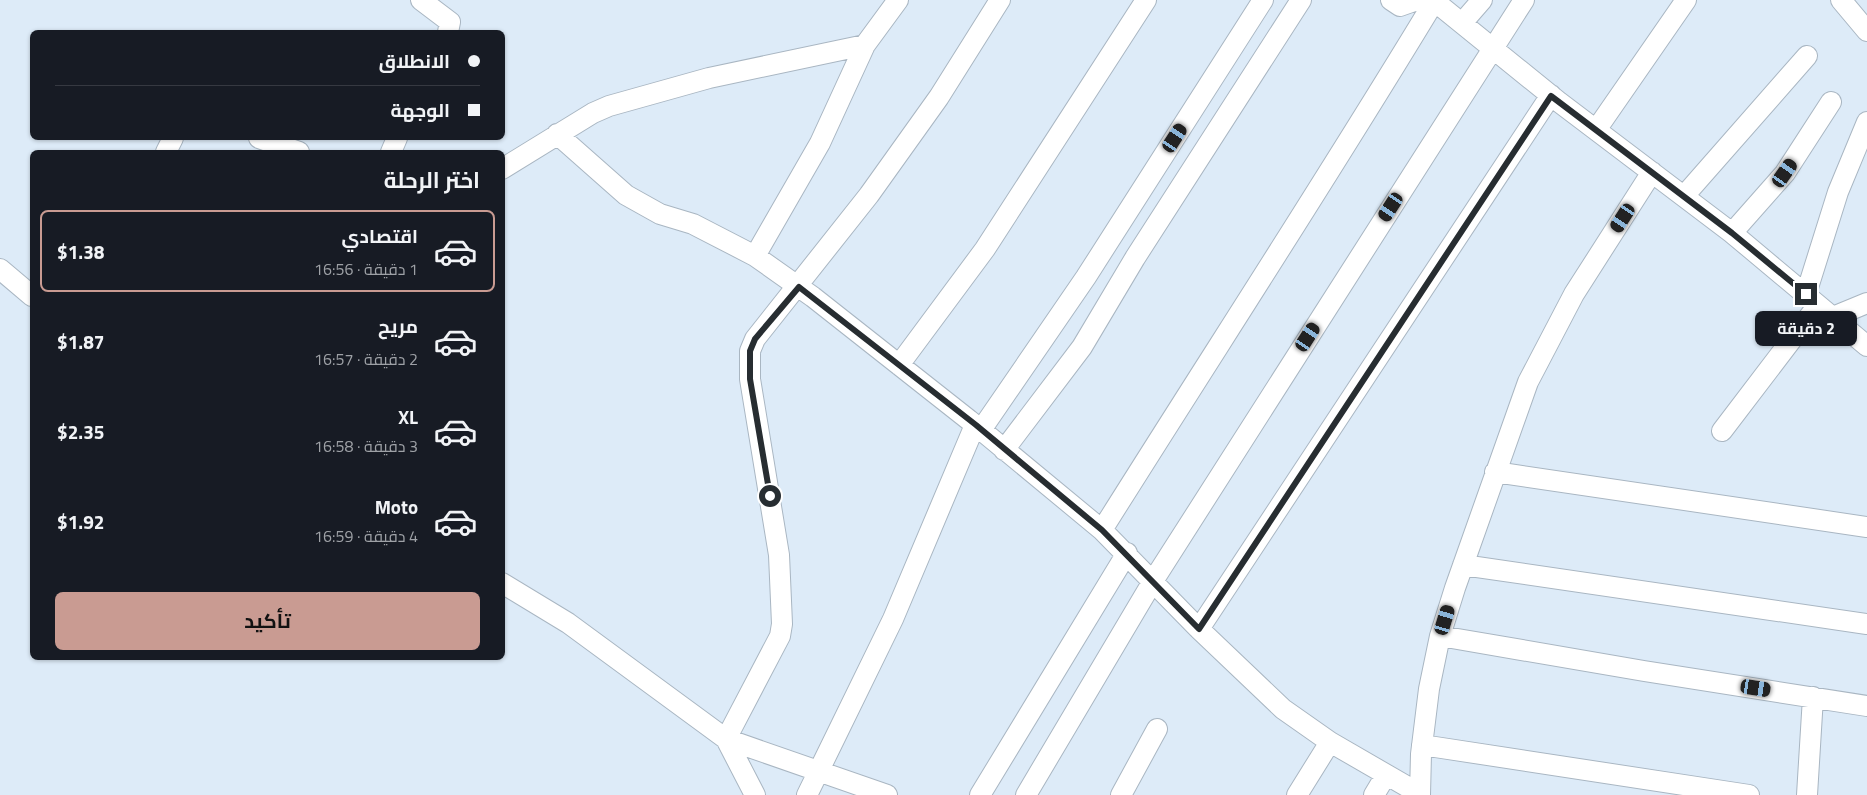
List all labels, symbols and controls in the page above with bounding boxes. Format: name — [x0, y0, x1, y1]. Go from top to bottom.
text: الانطلاق — [379, 46, 450, 75]
text: الوجهة — [390, 95, 450, 124]
car — [1160, 121, 1189, 155]
car — [1770, 156, 1799, 190]
text: اختر الرحلة — [384, 163, 480, 197]
car — [1376, 190, 1405, 224]
car — [1608, 201, 1637, 235]
text: اقتصادي — [342, 221, 418, 250]
icon: car — [433, 229, 478, 274]
text: $1.38 — [57, 237, 104, 266]
text: 1 دقيقة · 16:56 — [314, 257, 418, 281]
route end — [1795, 283, 1817, 305]
text: مريح — [378, 311, 418, 340]
callout: 2 دقيقة — [1755, 312, 1857, 346]
text: 2 دقيقة — [1777, 316, 1835, 340]
icon: car — [433, 319, 478, 364]
car — [1293, 320, 1322, 354]
text: $1.87 — [57, 327, 104, 356]
text: 2 دقيقة · 16:57 — [314, 347, 418, 371]
text: XL — [398, 402, 418, 431]
icon: car — [433, 409, 478, 454]
text: $2.35 — [57, 417, 104, 446]
text: 3 دقيقة · 16:58 — [314, 434, 418, 458]
route start — [759, 485, 781, 507]
text: Moto — [375, 492, 418, 521]
icon: car — [433, 499, 478, 544]
text: $1.92 — [57, 507, 104, 536]
text: 4 دقيقة · 16:59 — [314, 524, 418, 548]
button: تأكيد — [55, 592, 480, 650]
car — [1433, 603, 1456, 637]
car — [1740, 678, 1771, 698]

